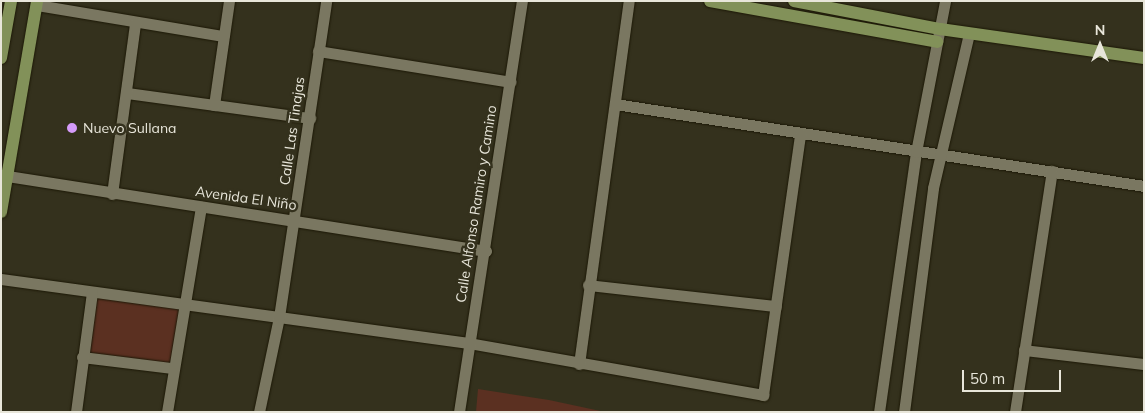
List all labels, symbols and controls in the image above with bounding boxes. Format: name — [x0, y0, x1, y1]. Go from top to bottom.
north arrow — [1075, 20, 1125, 70]
text: N — [1095, 21, 1105, 39]
street label: Calle Las Tinajas — [276, 76, 308, 186]
street label: Calle Alfonso Ramiro y Camino — [452, 104, 500, 304]
place label: Nuevo Sullana — [83, 120, 177, 136]
marker: Nuevo Sullana — [65, 121, 79, 135]
street label: Avenida El Niño — [194, 183, 298, 213]
scale bar — [965, 360, 1064, 392]
text: 50 m — [970, 369, 1005, 388]

